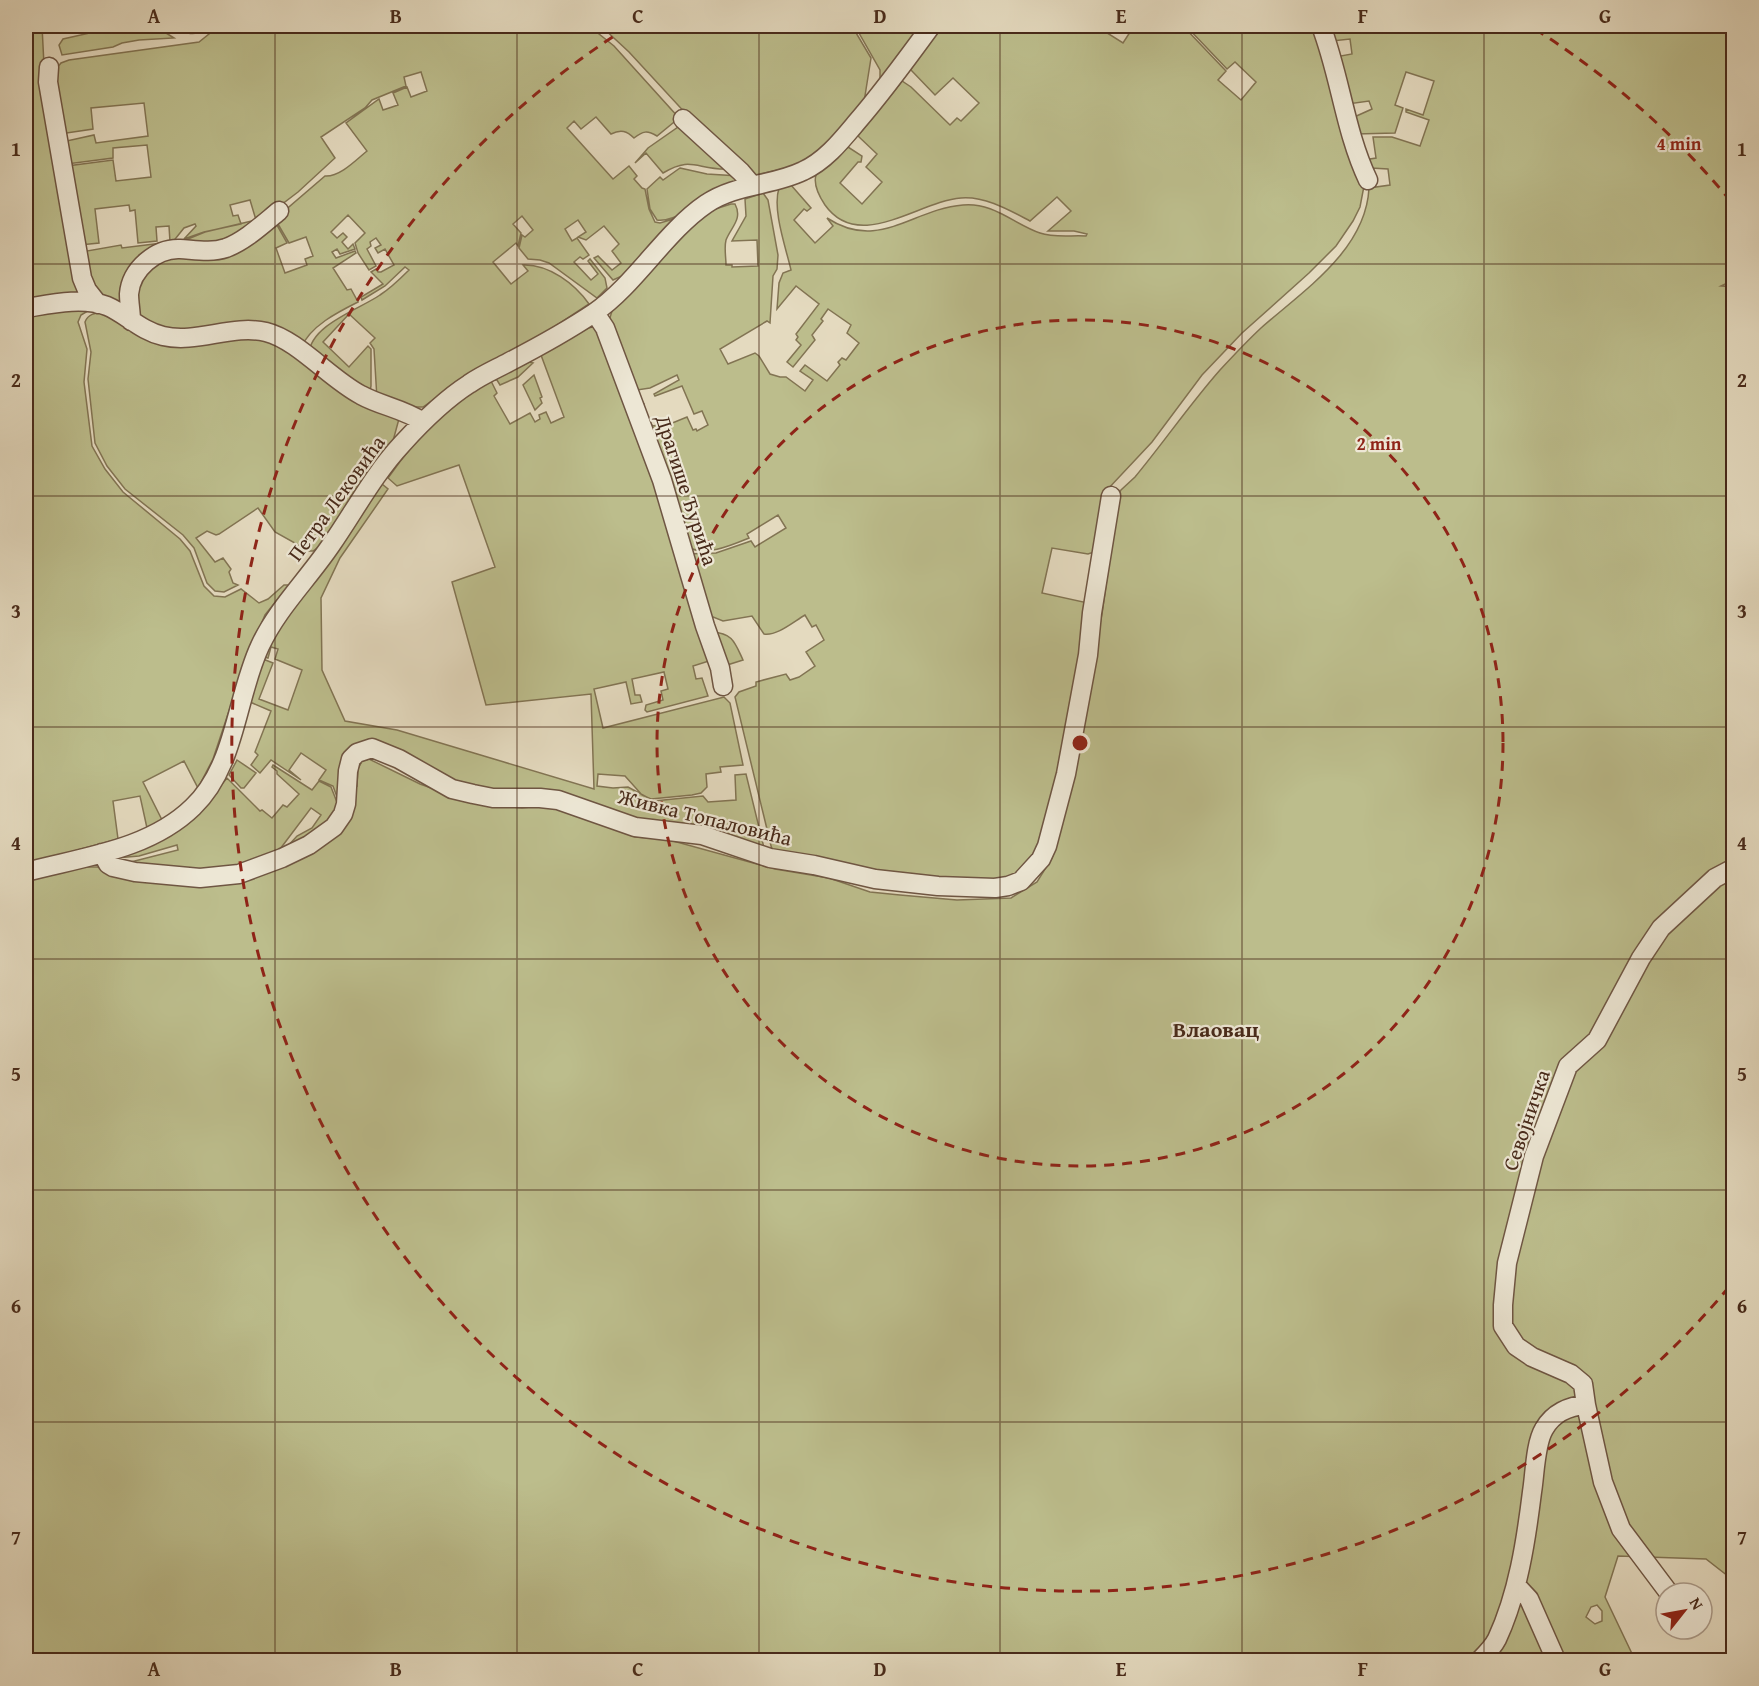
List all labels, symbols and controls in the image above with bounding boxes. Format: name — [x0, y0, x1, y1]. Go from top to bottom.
text: A — [148, 1, 161, 30]
text: B — [390, 1, 402, 30]
text: C — [632, 1, 644, 30]
text: D — [873, 1, 887, 30]
text: E — [1116, 1, 1127, 30]
text: F — [1358, 1, 1368, 30]
text: G — [1599, 1, 1611, 30]
text: 4 min — [1657, 130, 1702, 157]
text: 1 — [11, 134, 21, 163]
text: 1 — [1737, 134, 1747, 163]
text: 2 — [11, 365, 21, 394]
text: 2 — [1737, 365, 1747, 394]
street label: Драгише Ђурића — [648, 410, 726, 569]
street label: Петра Лековића — [280, 429, 392, 567]
text: 2 min — [1357, 430, 1402, 457]
text: 3 — [11, 596, 21, 625]
text: 3 — [1737, 596, 1747, 625]
centre of rings — [1070, 733, 1090, 753]
street label: Живка Топаловића — [614, 780, 795, 854]
text: 4 — [11, 828, 21, 857]
text: 4 — [1737, 828, 1747, 857]
district label: Влаовац — [1173, 1013, 1259, 1045]
text: 5 — [11, 1059, 21, 1088]
text: 5 — [1737, 1059, 1747, 1088]
street label: Севојничка — [1494, 1065, 1558, 1175]
text: 6 — [11, 1291, 21, 1320]
text: 6 — [1737, 1291, 1747, 1320]
text: 7 — [11, 1522, 21, 1551]
text: 7 — [1737, 1522, 1747, 1551]
north arrow — [1654, 1581, 1714, 1641]
text: N — [1684, 1593, 1710, 1614]
text: A — [148, 1654, 161, 1683]
text: B — [390, 1654, 402, 1683]
text: C — [632, 1654, 644, 1683]
text: D — [873, 1654, 887, 1683]
text: E — [1116, 1654, 1127, 1683]
text: F — [1358, 1654, 1368, 1683]
text: G — [1599, 1654, 1611, 1683]

